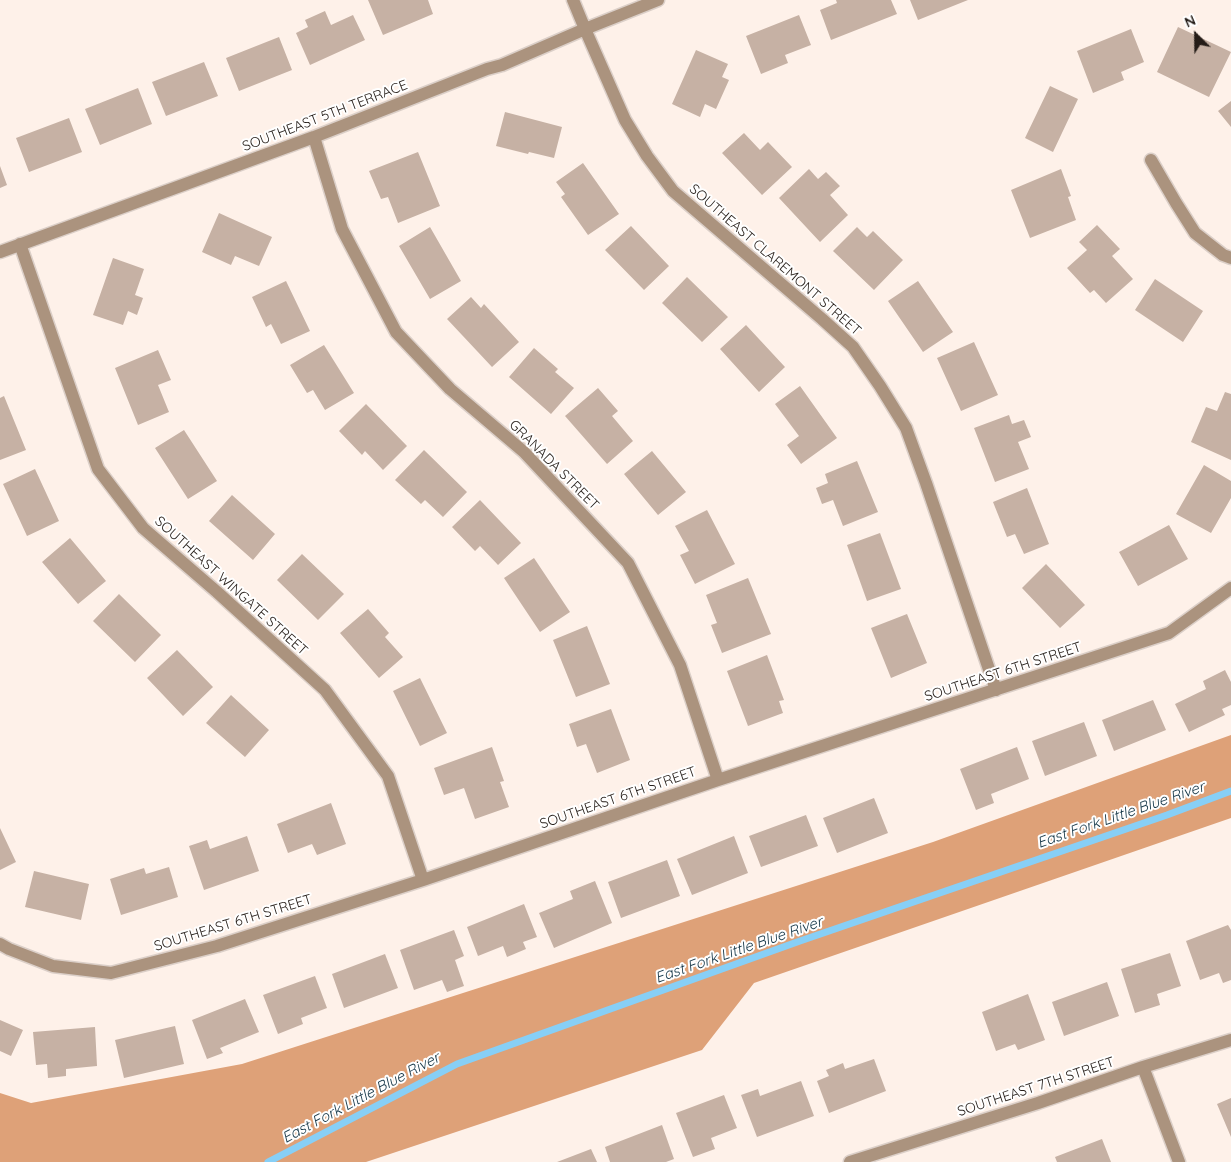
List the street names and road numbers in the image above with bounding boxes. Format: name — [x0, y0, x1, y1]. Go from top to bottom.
street label: SOUTHEAST 5TH TERRACE — [240, 77, 410, 155]
street label: SOUTHEAST CLAREMONT STREET — [686, 181, 864, 339]
street label: GRANADA STREET — [506, 417, 602, 513]
street label: SOUTHEAST WINGATE STREET — [151, 513, 311, 659]
street label: SOUTHEAST 6TH STREET — [922, 639, 1084, 705]
street label: SOUTHEAST 6TH STREET — [538, 763, 698, 833]
street label: SOUTHEAST 6TH STREET — [152, 891, 314, 955]
street label: SOUTHEAST 7TH STREET — [955, 1054, 1117, 1120]

